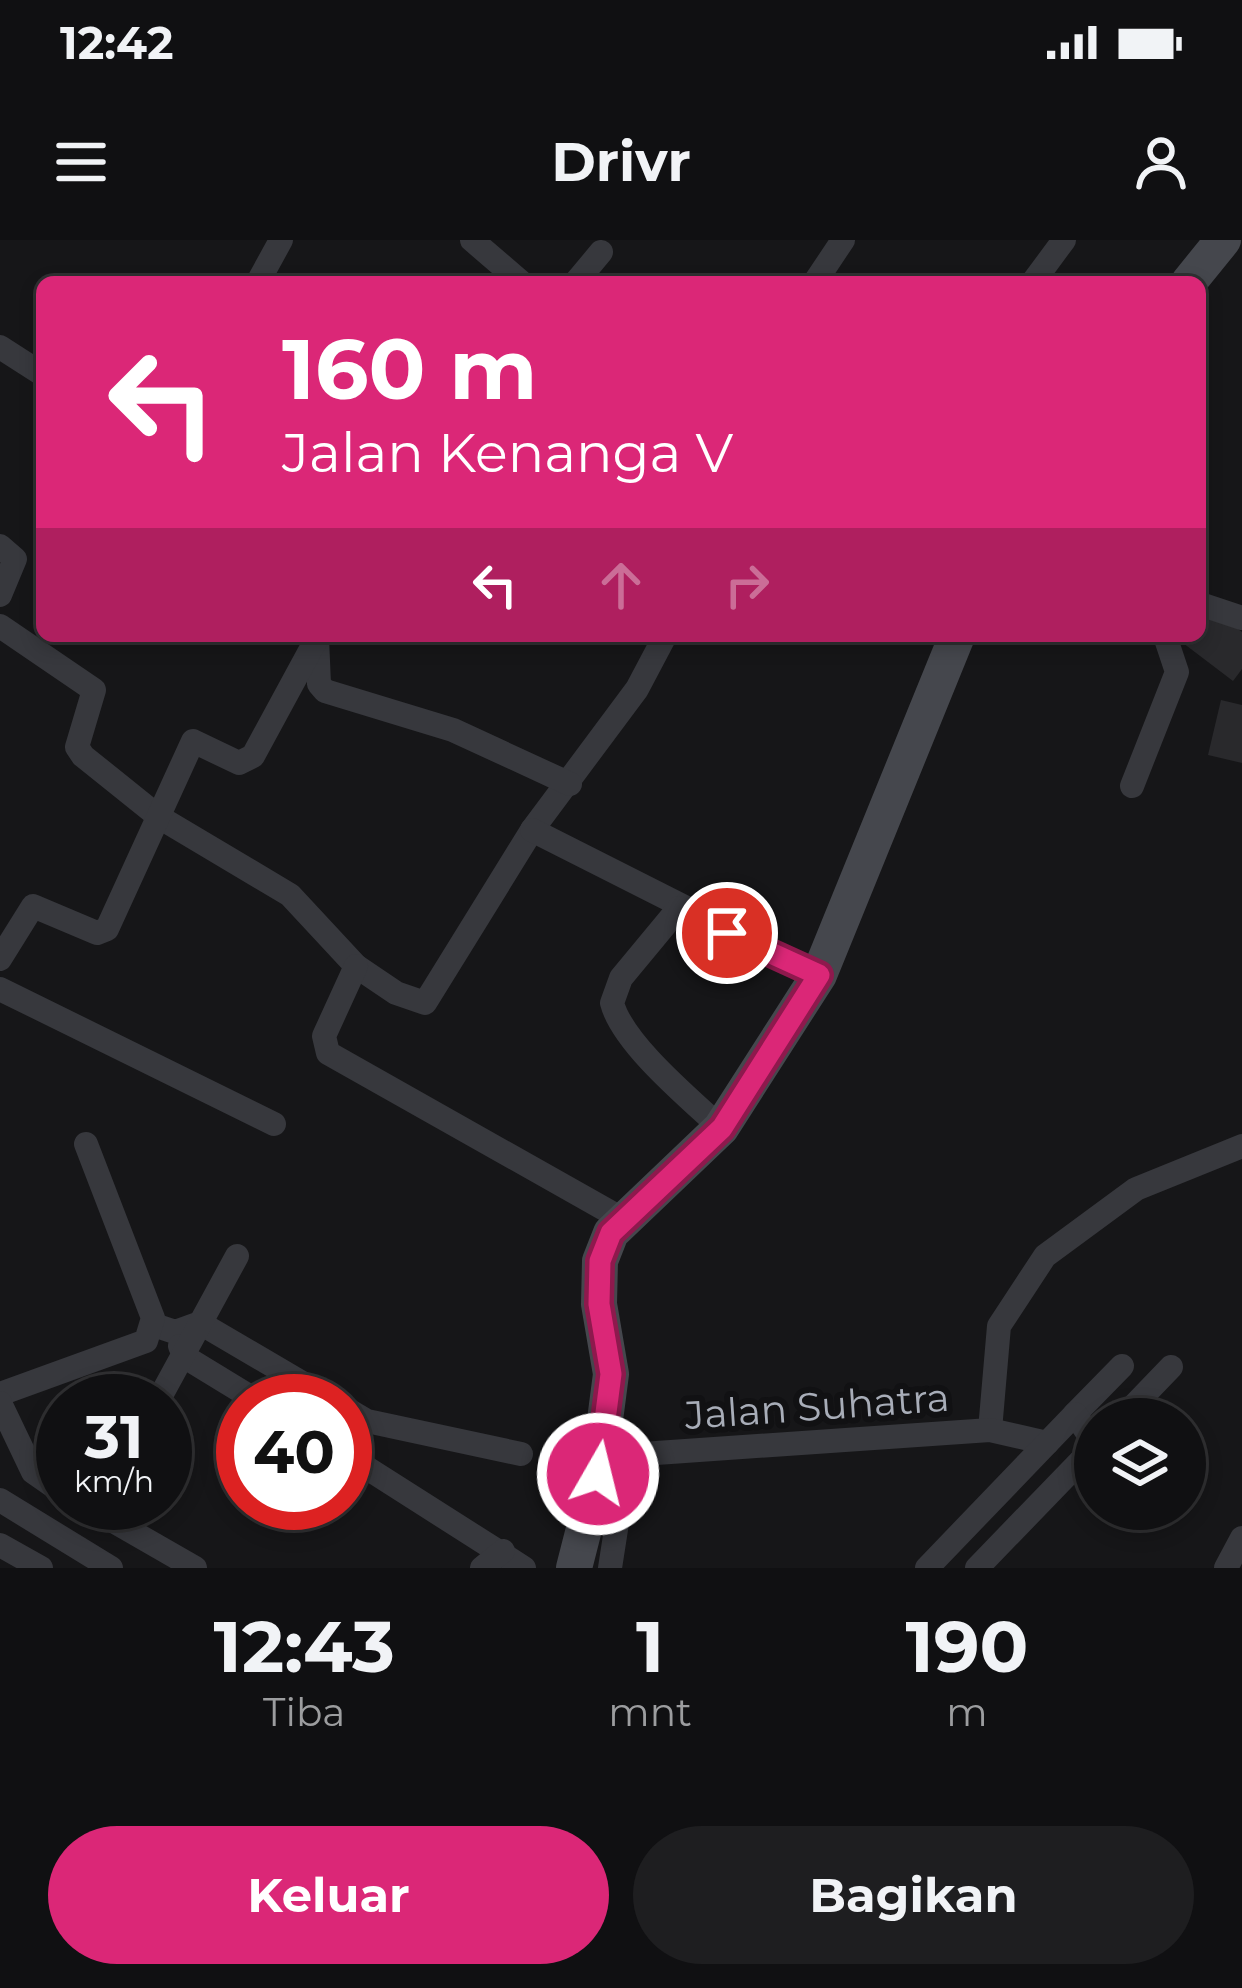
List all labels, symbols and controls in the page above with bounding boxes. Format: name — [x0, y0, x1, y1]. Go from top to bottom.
text: 12:42 — [60, 15, 174, 70]
icon: menu — [48, 129, 114, 195]
text: Drivr — [551, 129, 691, 195]
icon: person — [1128, 129, 1194, 195]
text: 160 m — [282, 318, 537, 420]
icon: left — [84, 324, 240, 480]
text: Jalan Kenanga V — [282, 420, 733, 486]
icon: left — [462, 552, 528, 618]
icon: ahead — [588, 552, 654, 618]
icon: right — [714, 552, 780, 618]
pin — [676, 882, 778, 984]
icon: arrive — [694, 900, 760, 966]
street label: Jalan Suhatra — [682, 1373, 951, 1439]
speed limit sign: 40 — [216, 1374, 372, 1530]
map controls — [1074, 1398, 1206, 1530]
button: layers — [1074, 1398, 1206, 1530]
text: 31 — [84, 1400, 144, 1473]
position arrow — [535, 1411, 661, 1537]
text: km/h — [74, 1463, 154, 1500]
text: 12:43 — [214, 1602, 395, 1690]
text: 1 — [636, 1602, 664, 1690]
text: 190 — [905, 1602, 1028, 1690]
text: Tiba — [263, 1688, 345, 1736]
text: mnt — [608, 1688, 692, 1736]
text: m — [946, 1688, 988, 1736]
button: Keluar — [48, 1826, 609, 1964]
button: Bagikan — [633, 1826, 1194, 1964]

